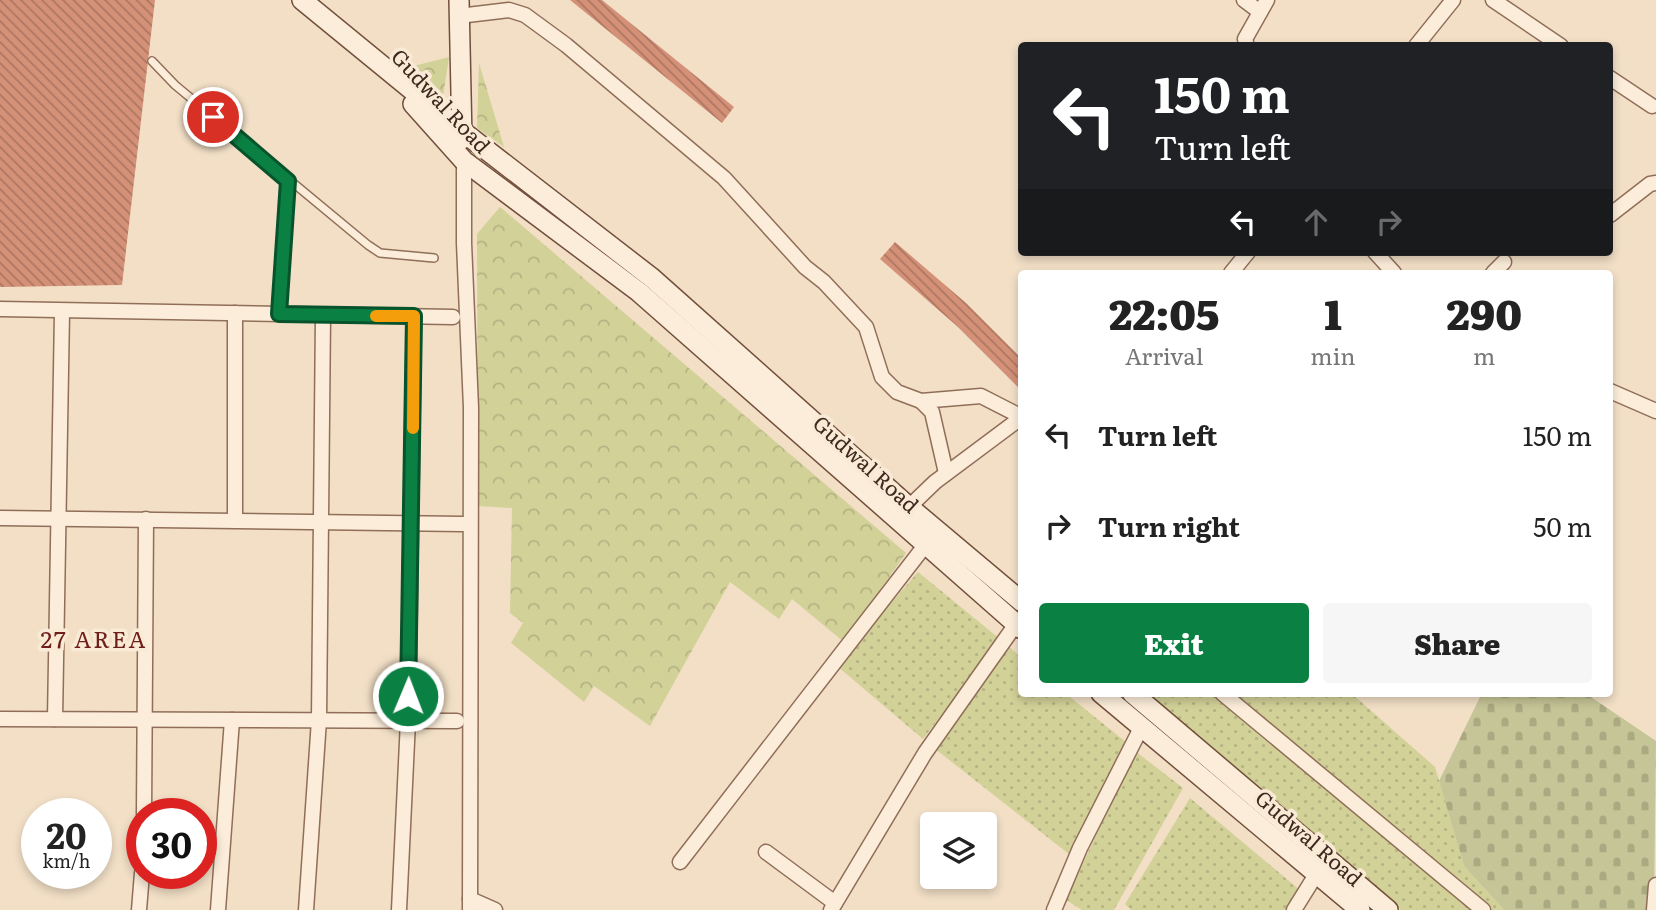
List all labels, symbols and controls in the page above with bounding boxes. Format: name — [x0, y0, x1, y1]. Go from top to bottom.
street label: Gudwal Road — [385, 41, 499, 159]
text: 150 m — [1154, 55, 1290, 128]
icon: left — [1039, 70, 1130, 161]
pin — [183, 87, 243, 147]
icon: arrive — [194, 98, 232, 136]
text: Turn left — [1154, 122, 1291, 170]
icon: left — [1224, 203, 1262, 241]
icon: ahead — [1297, 203, 1335, 241]
icon: right — [1370, 203, 1408, 241]
text: 22:05 — [1109, 281, 1219, 343]
text: 1 — [1324, 281, 1342, 343]
text: 290 — [1446, 281, 1522, 343]
text: Arrival — [1125, 338, 1203, 372]
text: min — [1310, 338, 1356, 372]
text: m — [1473, 338, 1495, 372]
street label: Gudwal Road — [807, 407, 927, 519]
text: Turn left — [1098, 415, 1217, 454]
text: 150 m — [1523, 415, 1592, 454]
icon: left — [1039, 416, 1077, 454]
text: Turn right — [1098, 506, 1240, 545]
text: 50 m — [1533, 506, 1592, 545]
icon: right — [1039, 507, 1077, 545]
button: Exit — [1039, 603, 1309, 683]
button: Share — [1323, 603, 1592, 683]
district label: 27 AREA — [41, 621, 147, 655]
position arrow — [371, 659, 445, 733]
street label: Gudwal Road — [1250, 782, 1370, 892]
speed limit sign: 30 — [126, 798, 217, 889]
text: 20 — [46, 808, 87, 860]
map controls — [920, 812, 997, 889]
button: layers — [920, 812, 997, 889]
text: km/h — [43, 847, 90, 874]

